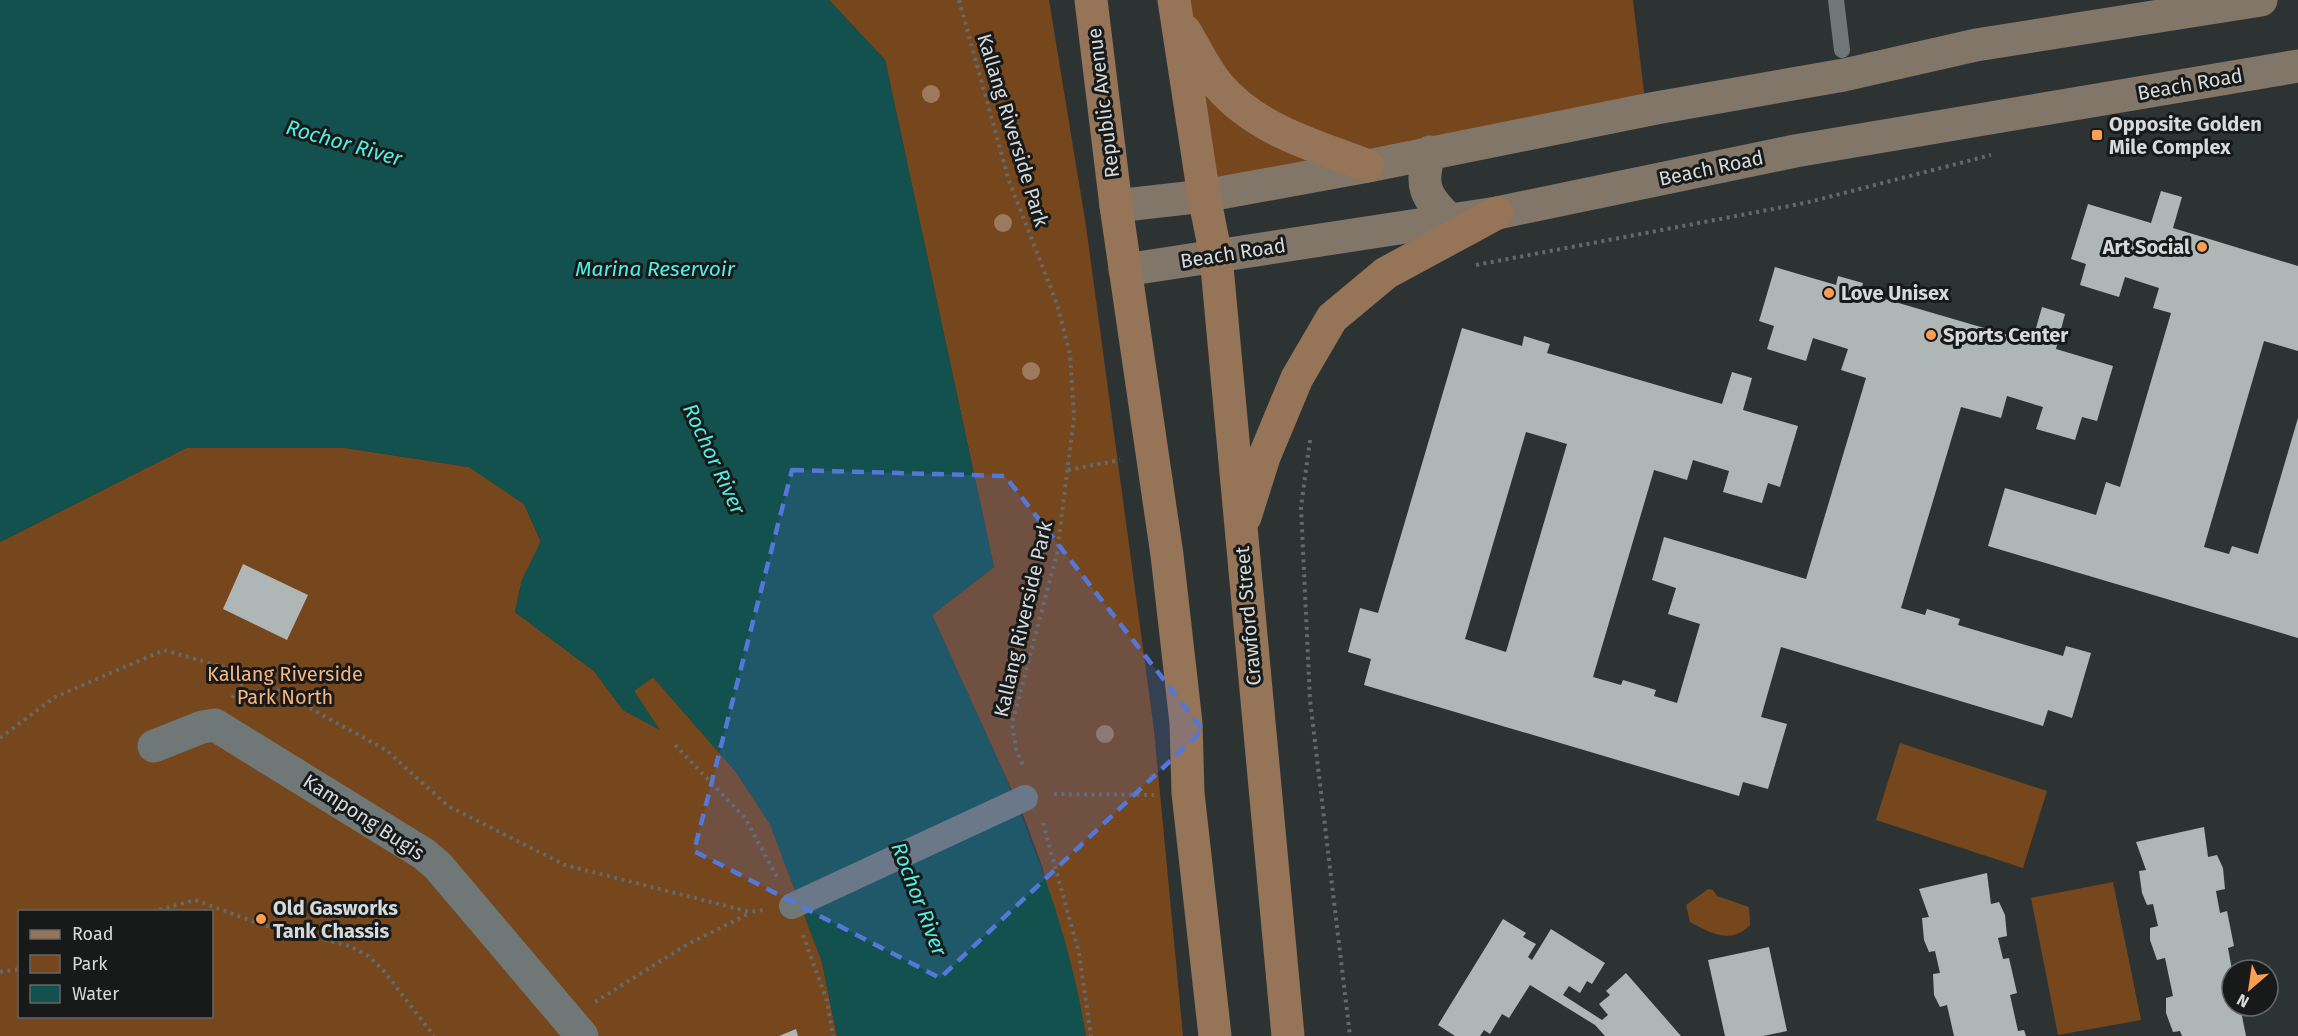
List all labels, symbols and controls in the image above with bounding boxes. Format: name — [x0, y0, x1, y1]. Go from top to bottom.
street label: Republic Avenue — [1082, 27, 1124, 179]
street label: Kallang Riverside Park — [972, 31, 1054, 230]
street label: Beach Road — [2135, 63, 2245, 105]
place label: Opposite Golden Mile Complex — [2109, 112, 2262, 159]
water label: Rochor River — [283, 114, 406, 172]
marker: Opposite Golden Mile Complex — [2090, 128, 2104, 142]
street label: Beach Road — [1656, 145, 1766, 191]
street label: Beach Road — [1179, 233, 1287, 273]
place label: Art Social — [2102, 235, 2190, 259]
marker: Art Social — [2195, 240, 2209, 254]
water label: Marina Reservoir — [575, 256, 736, 282]
place label: Love Unisex — [1841, 281, 1950, 305]
marker: Love Unisex — [1822, 286, 1836, 300]
place label: Sports Center — [1943, 323, 2069, 347]
marker: Sports Center — [1924, 328, 1938, 342]
water label: Rochor River — [677, 399, 751, 520]
street label: Kallang Riverside Park — [989, 518, 1057, 719]
street label: Crawford Street — [1230, 545, 1266, 687]
park label: Kallang Riverside Park North — [207, 662, 363, 709]
street label: Kampong Bugis — [299, 769, 429, 865]
water label: Rochor River — [885, 839, 953, 960]
place label: Old Gasworks Tank Chassis — [273, 896, 398, 943]
legend — [18, 910, 213, 1018]
marker: Old Gasworks Tank Chassis — [254, 912, 268, 926]
text: Road — [72, 923, 114, 945]
text: Park — [72, 953, 108, 975]
north arrow — [2220, 958, 2280, 1018]
text: Water — [72, 983, 119, 1005]
text: N — [2234, 990, 2252, 1012]

